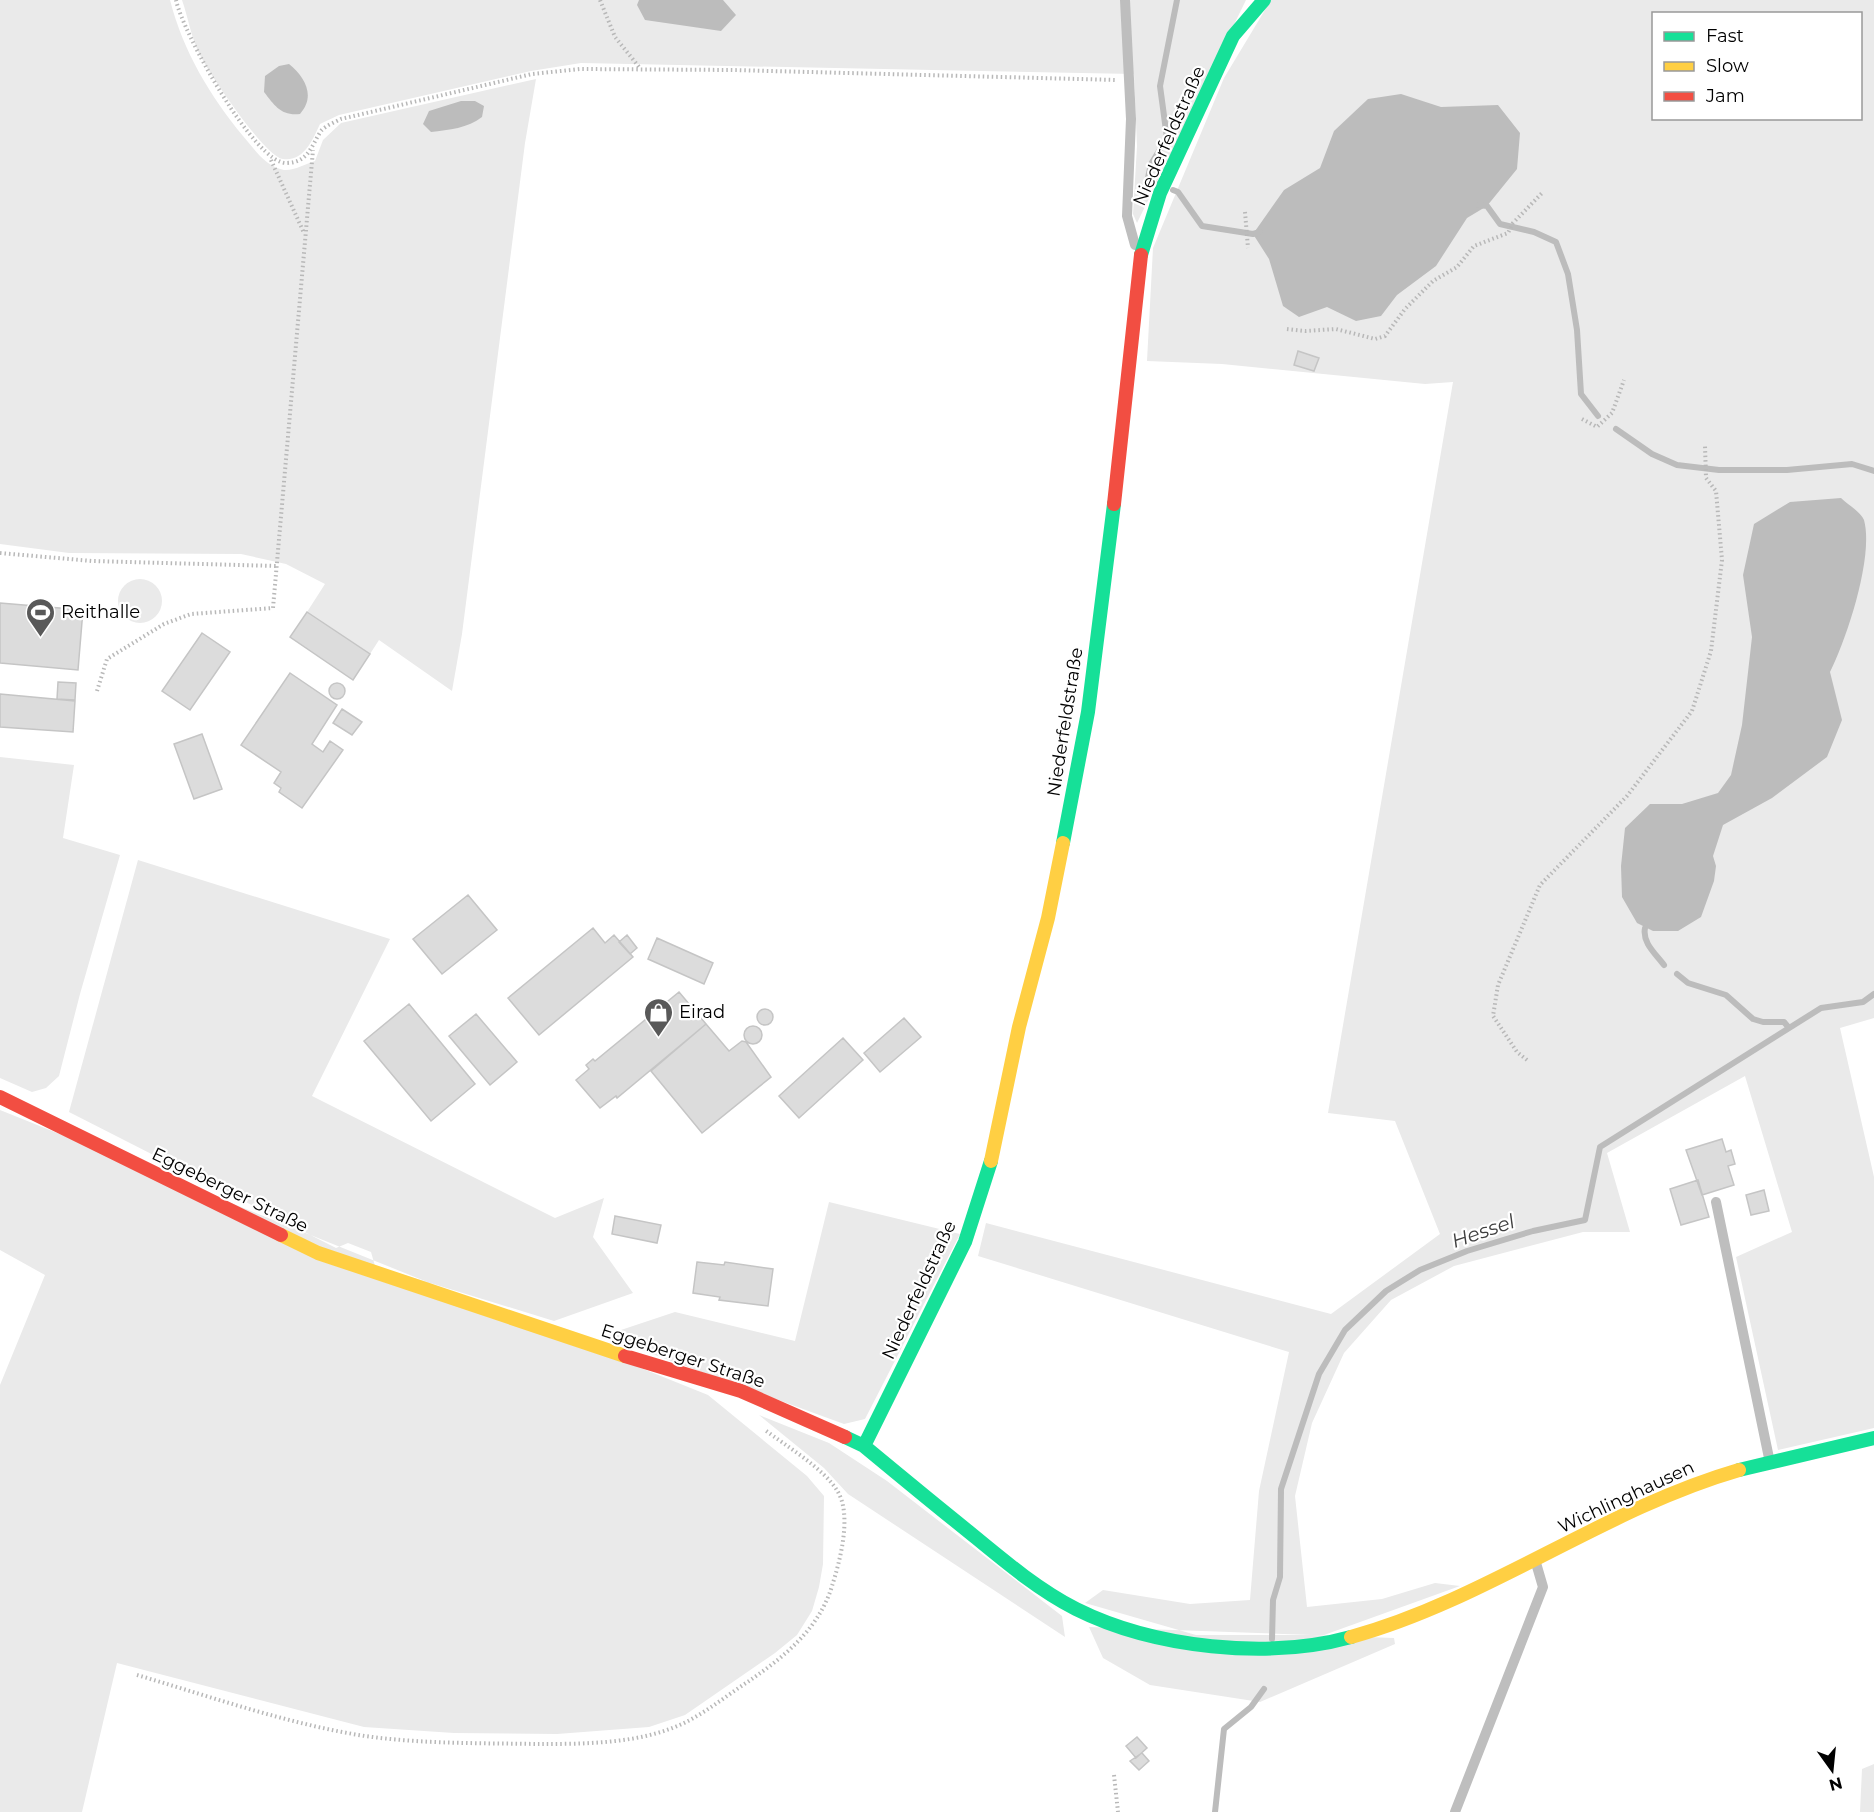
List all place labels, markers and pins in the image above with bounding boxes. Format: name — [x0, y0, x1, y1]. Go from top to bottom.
sports icon: Reithalle — [24, 596, 56, 638]
place label: Reithalle — [61, 601, 140, 623]
shop icon: Eirad — [642, 996, 674, 1038]
place label: Eirad — [679, 1001, 725, 1023]

